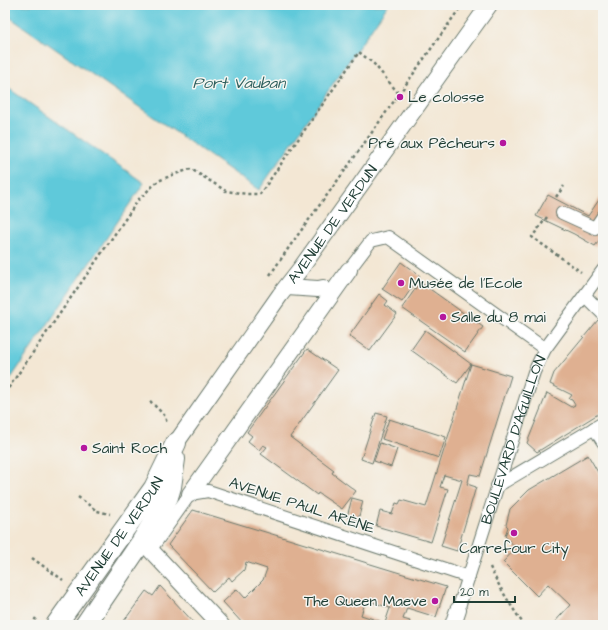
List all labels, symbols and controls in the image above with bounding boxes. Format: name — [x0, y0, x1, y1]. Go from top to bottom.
water label: Port Vauban — [193, 72, 287, 94]
place label: Le colosse — [408, 87, 484, 108]
marker: Le colosse — [395, 92, 405, 102]
place label: Pré aux Pêcheurs — [369, 133, 495, 154]
marker: Pré aux Pêcheurs — [498, 138, 508, 148]
street label: AVENUE DE VERDUN — [283, 161, 383, 288]
place label: Musée de l'Ecole — [409, 273, 523, 294]
marker: Musée de l'Ecole — [396, 278, 406, 288]
place label: Salle du 8 mai — [451, 307, 546, 328]
marker: Salle du 8 mai — [438, 312, 448, 322]
street label: BOULEVARD D'AGUILLON — [476, 352, 552, 527]
place label: Saint Roch — [92, 438, 168, 459]
marker: Saint Roch — [79, 443, 89, 453]
street label: AVENUE PAUL ARÈNE — [226, 472, 378, 539]
street label: AVENUE DE VERDUN — [70, 473, 169, 600]
marker: Carrefour City — [509, 528, 519, 538]
place label: Carrefour City — [459, 538, 569, 560]
scale bar — [454, 578, 515, 604]
text: 20 m — [460, 584, 489, 601]
place label: The Queen Maeve — [304, 591, 427, 612]
marker: The Queen Maeve — [430, 596, 440, 606]

